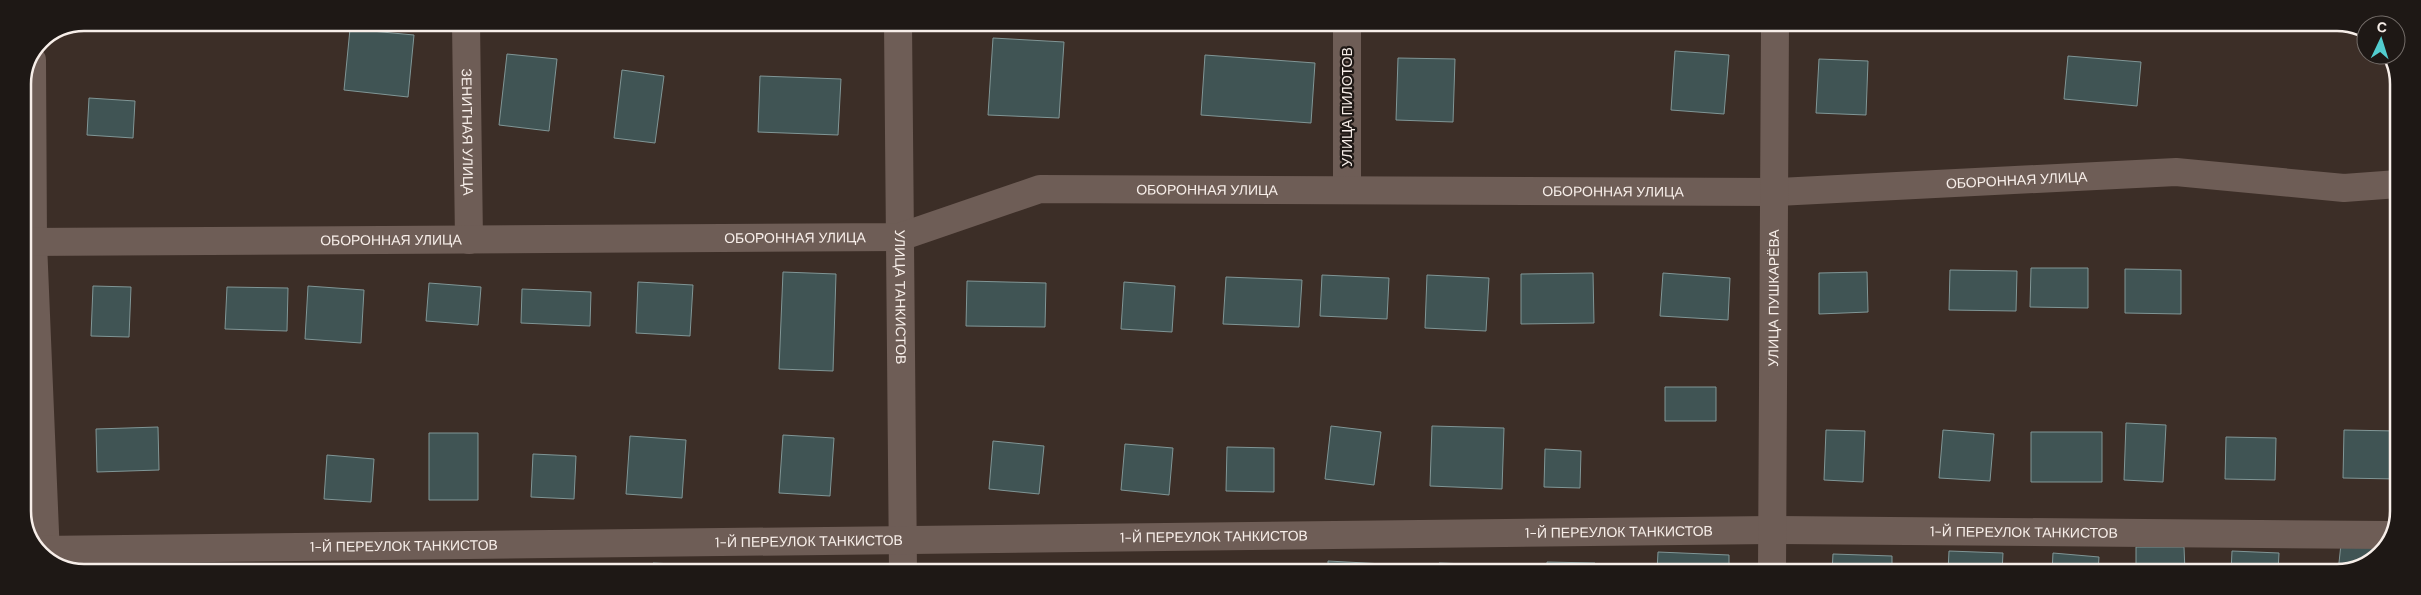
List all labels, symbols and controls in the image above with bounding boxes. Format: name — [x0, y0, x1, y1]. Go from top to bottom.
north arrow — [2356, 15, 2406, 65]
text: С — [2376, 18, 2388, 36]
street label: УЛИЦА ПИЛОТОВ — [1338, 47, 1356, 167]
street label: ЗЕНИТНАЯ УЛИЦА — [458, 68, 477, 196]
street label: ОБОРОННАЯ УЛИЦА — [1946, 167, 2088, 192]
street label: ОБОРОННАЯ УЛИЦА — [1136, 180, 1278, 199]
street label: ОБОРОННАЯ УЛИЦА — [1542, 182, 1684, 201]
street label: ОБОРОННАЯ УЛИЦА — [724, 228, 866, 247]
street label: УЛИЦА ПУШКАРЁВА — [1764, 229, 1783, 367]
street label: ОБОРОННАЯ УЛИЦА — [320, 230, 462, 249]
street label: УЛИЦА ТАНКИСТОВ — [891, 230, 910, 364]
street label: 1-Й ПЕРЕУЛОК ТАНКИСТОВ — [1525, 522, 1713, 542]
street label: 1-Й ПЕРЕУЛОК ТАНКИСТОВ — [1930, 522, 2118, 542]
street label: 1-Й ПЕРЕУЛОК ТАНКИСТОВ — [1120, 526, 1308, 547]
street label: 1-Й ПЕРЕУЛОК ТАНКИСТОВ — [715, 531, 903, 551]
street label: 1-Й ПЕРЕУЛОК ТАНКИСТОВ — [310, 536, 498, 556]

